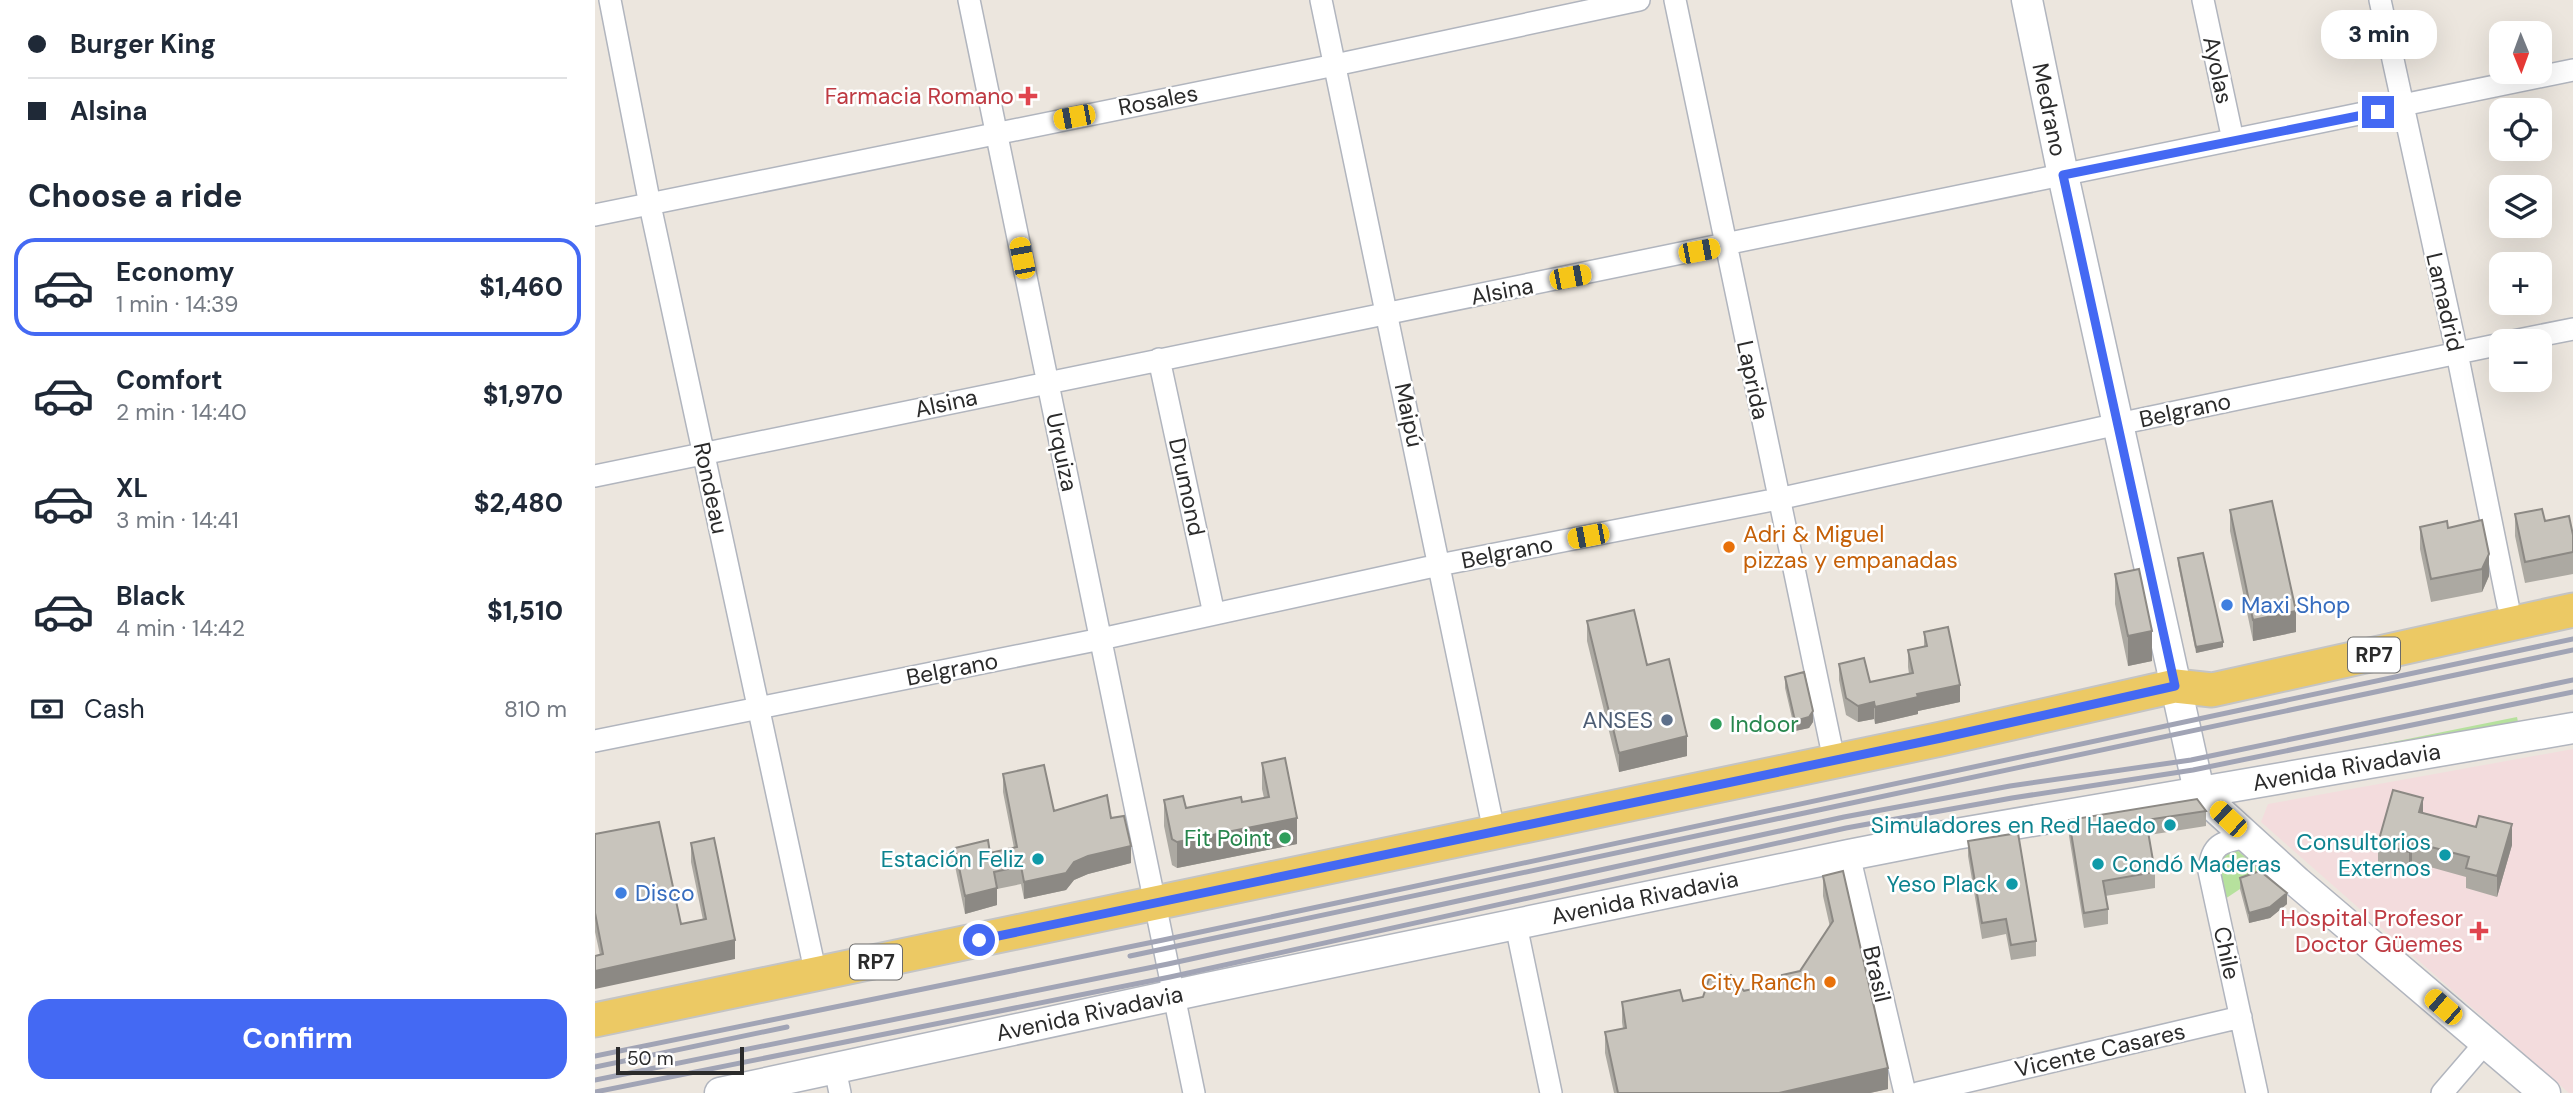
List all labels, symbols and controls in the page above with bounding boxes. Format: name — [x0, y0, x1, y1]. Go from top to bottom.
callout: 3 min — [2320, 10, 2436, 60]
text: 3 min — [2348, 19, 2410, 49]
north arrow — [2489, 21, 2551, 84]
map controls — [2489, 21, 2552, 392]
text: Burger King — [70, 27, 216, 61]
street label: Ayolas — [2196, 33, 2240, 107]
street label: Medrano — [2025, 60, 2074, 159]
street label: Rosales — [1116, 78, 1200, 122]
place label: Farmacia Romano — [825, 81, 1014, 111]
marker: Farmacia Romano — [1020, 88, 1036, 104]
text: Alsina — [70, 94, 148, 128]
route end — [2362, 96, 2394, 128]
button: locate — [2489, 98, 2552, 161]
car — [1052, 103, 1097, 131]
text: Choose a ride — [28, 175, 243, 217]
button: layers — [2489, 175, 2552, 238]
car — [1008, 235, 1037, 281]
car — [1677, 237, 1722, 265]
street label: Lamadrid — [2419, 250, 2471, 354]
button: + — [2489, 252, 2552, 315]
text: Economy — [116, 255, 234, 289]
icon: car — [32, 256, 95, 319]
car — [1548, 263, 1593, 291]
text: $1,460 — [479, 270, 563, 304]
street label: Alsina — [1468, 270, 1536, 312]
text: 1 min · 14:39 — [116, 289, 238, 319]
button: − — [2489, 329, 2552, 392]
street label: Laprida — [1730, 338, 1776, 422]
text: Comfort — [116, 363, 222, 397]
icon: car — [32, 364, 95, 427]
text: $1,970 — [483, 378, 563, 412]
street label: Maipú — [1388, 380, 1430, 450]
street label: Alsina — [912, 382, 980, 424]
street label: Belgrano — [2137, 386, 2233, 434]
text: 2 min · 14:40 — [116, 397, 247, 427]
street label: Urquiza — [1039, 410, 1085, 494]
street label: Drumond — [1162, 435, 1212, 539]
street label: Rondeau — [687, 439, 735, 537]
text: XL — [116, 471, 148, 505]
icon: car — [32, 472, 95, 535]
text: $2,480 — [474, 486, 563, 520]
text: 3 min · 14:41 — [116, 505, 239, 535]
place label: Adri & Miguel pizzas y empanadas — [1743, 519, 1958, 575]
car — [1566, 522, 1611, 550]
street label: Belgrano — [1459, 528, 1555, 576]
marker: Adri & Miguel pizzas y empanadas — [1721, 539, 1737, 555]
text: Black — [116, 579, 186, 613]
icon: car — [32, 580, 95, 643]
place label: Maxi Shop — [2241, 590, 2351, 620]
text: $1,510 — [487, 594, 563, 628]
marker: Maxi Shop — [2219, 597, 2235, 613]
text: 4 min · 14:42 — [116, 613, 245, 643]
road number: RP7 — [2348, 638, 2400, 672]
street label: Belgrano — [904, 645, 1000, 693]
icon: cash — [28, 690, 66, 728]
text: Cash — [84, 692, 145, 726]
text: 810 m — [504, 694, 567, 724]
place label: ANSES — [1582, 705, 1653, 735]
place label: Indoor — [1730, 709, 1799, 739]
marker: ANSES — [1659, 712, 1675, 728]
marker: Indoor — [1708, 716, 1724, 732]
street label: Avenida Rivadavia — [2250, 736, 2443, 798]
car — [2206, 797, 2251, 841]
place label: Simuladores en Red Haedo — [1871, 810, 2156, 840]
marker: Simuladores en Red Haedo — [2162, 817, 2178, 833]
place label: Fit Point — [1184, 823, 1271, 853]
place label: Consultorios Externos — [2296, 827, 2431, 883]
marker: Fit Point — [1277, 830, 1293, 846]
place label: Estación Feliz — [881, 844, 1024, 874]
marker: Consultorios Externos — [2437, 847, 2453, 863]
place label: Condó Maderas — [2112, 849, 2281, 879]
marker: Estación Feliz — [1030, 851, 1046, 867]
marker: Condó Maderas — [2090, 856, 2106, 872]
street label: Avenida Rivadavia — [1548, 863, 1741, 931]
place label: Yeso Plack — [1887, 869, 1998, 899]
marker: Yeso Plack — [2004, 876, 2020, 892]
place label: Disco — [635, 878, 695, 908]
marker: Disco — [613, 885, 629, 901]
place label: Hospital Profesor Doctor Güemes — [2280, 903, 2463, 959]
marker: Hospital Profesor Doctor Güemes — [2469, 921, 2489, 941]
route start — [963, 924, 995, 956]
street label: Chile — [2207, 924, 2247, 982]
street label: Brasil — [1856, 943, 1898, 1005]
road number: RP7 — [850, 944, 902, 979]
place label: City Ranch — [1701, 967, 1816, 997]
marker: City Ranch — [1822, 974, 1838, 990]
street label: Avenida Rivadavia — [993, 979, 1186, 1048]
car — [2421, 985, 2466, 1029]
button: Confirm — [28, 999, 567, 1079]
street label: Vicente Casares — [2012, 1016, 2188, 1084]
scale bar — [616, 1044, 744, 1076]
text: 50 m — [627, 1046, 674, 1071]

